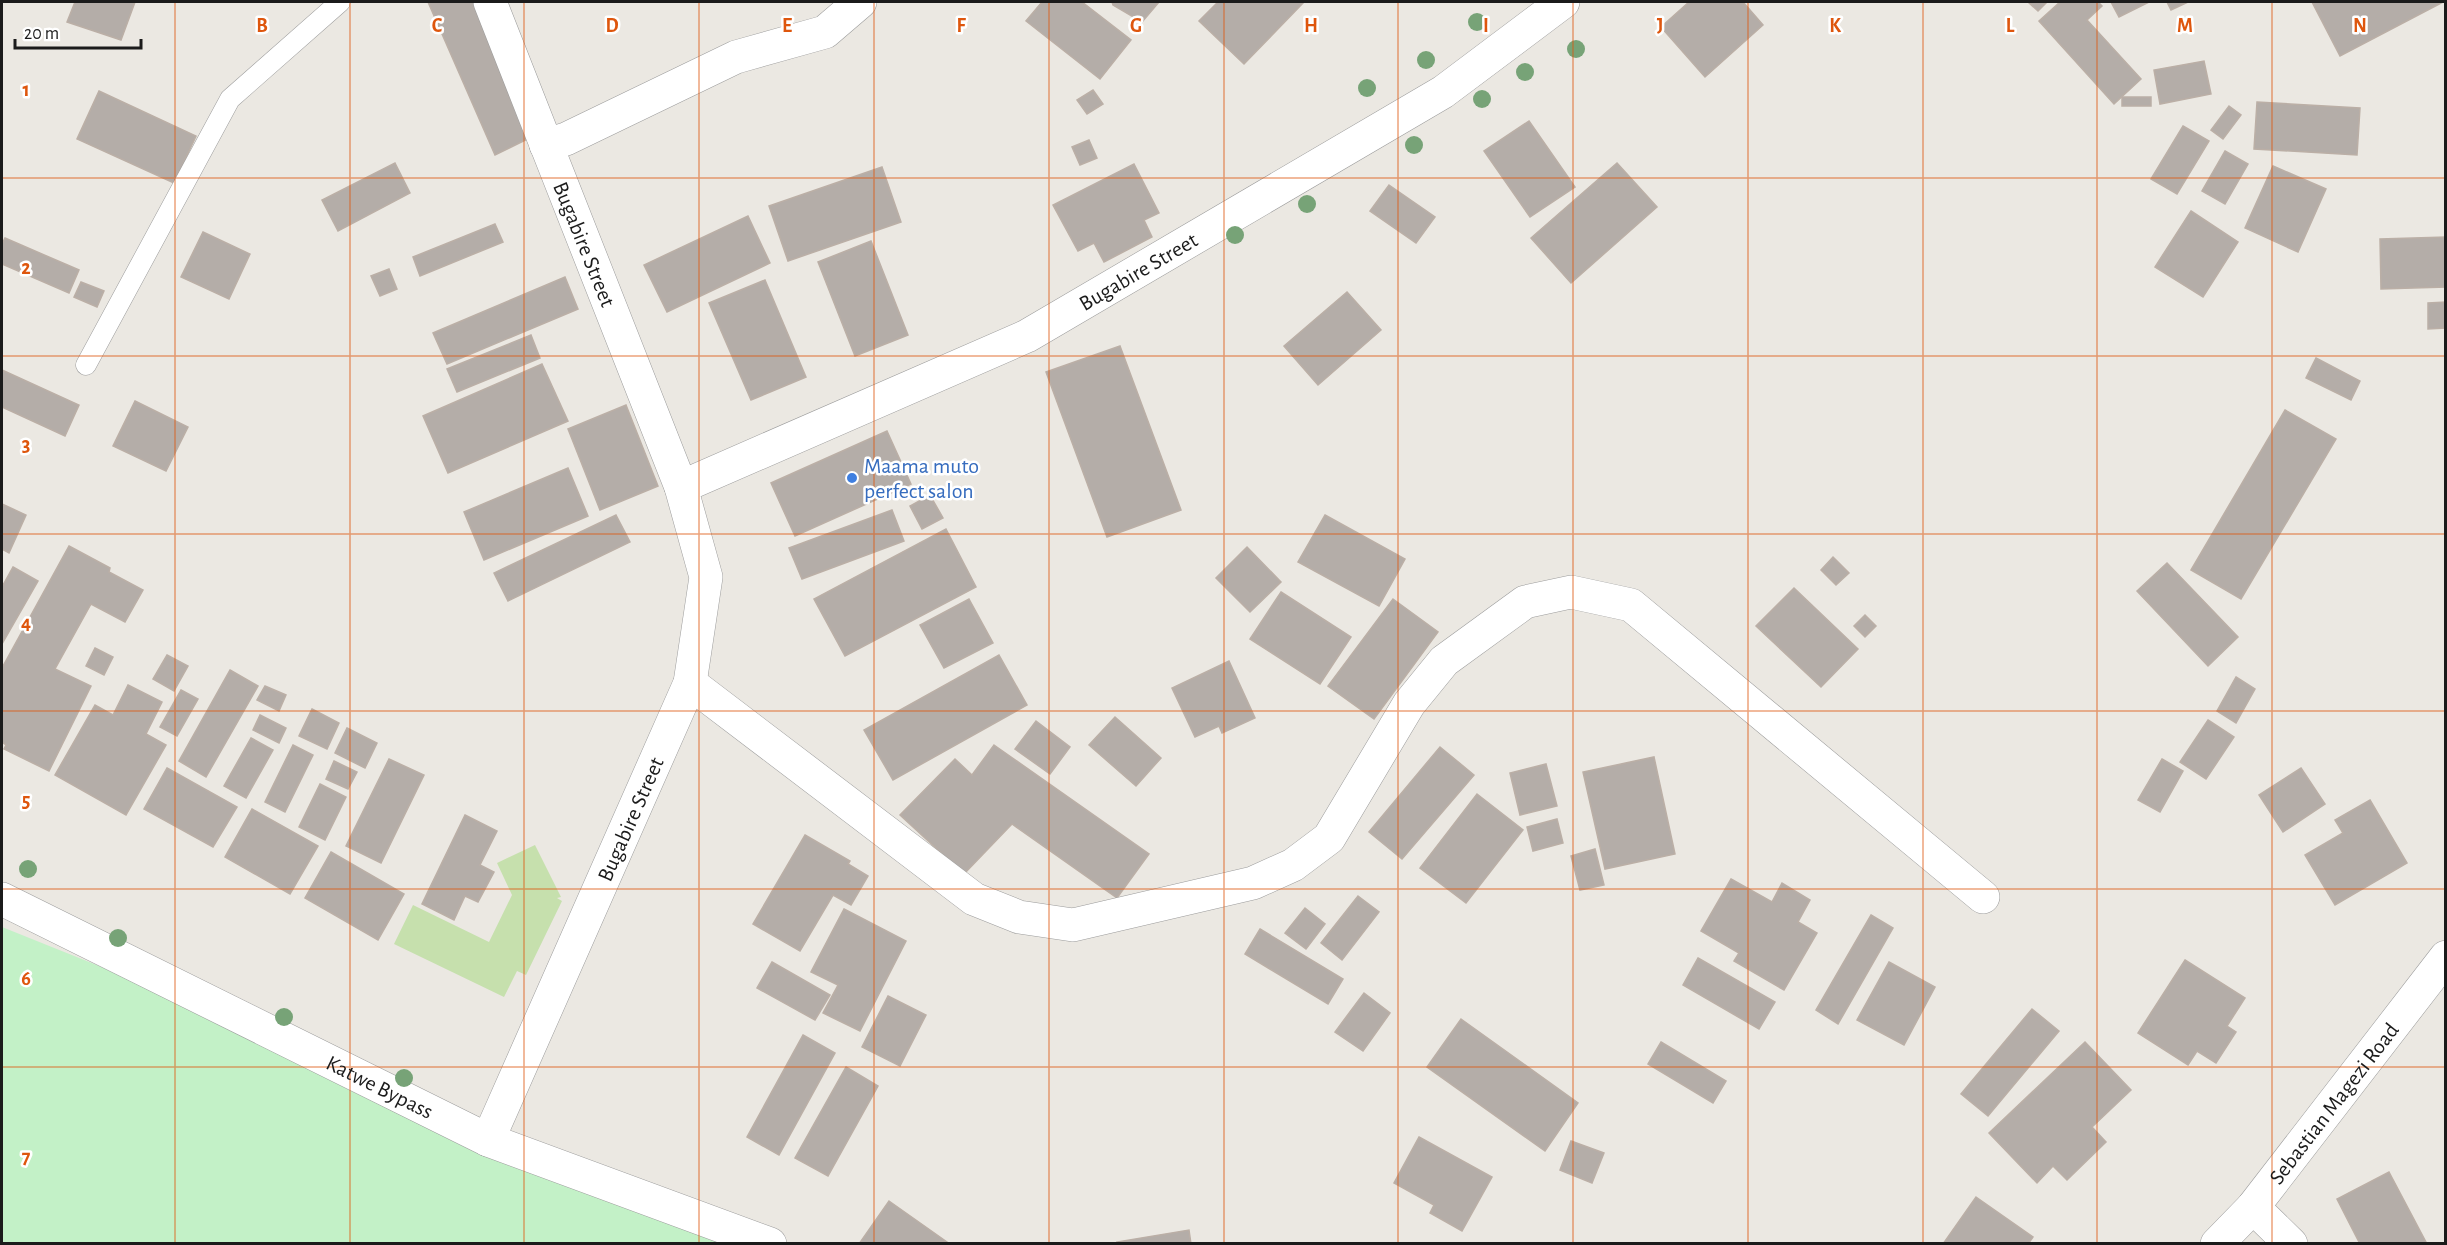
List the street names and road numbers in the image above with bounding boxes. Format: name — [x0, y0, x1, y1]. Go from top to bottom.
street label: Bugabire Street — [549, 179, 619, 310]
street label: Bugabire Street — [1075, 229, 1201, 315]
street label: Bugabire Street — [594, 754, 668, 885]
street label: Sebastian Magezi Road — [2265, 1019, 2403, 1188]
street label: Katwe Bypass — [323, 1052, 437, 1123]

